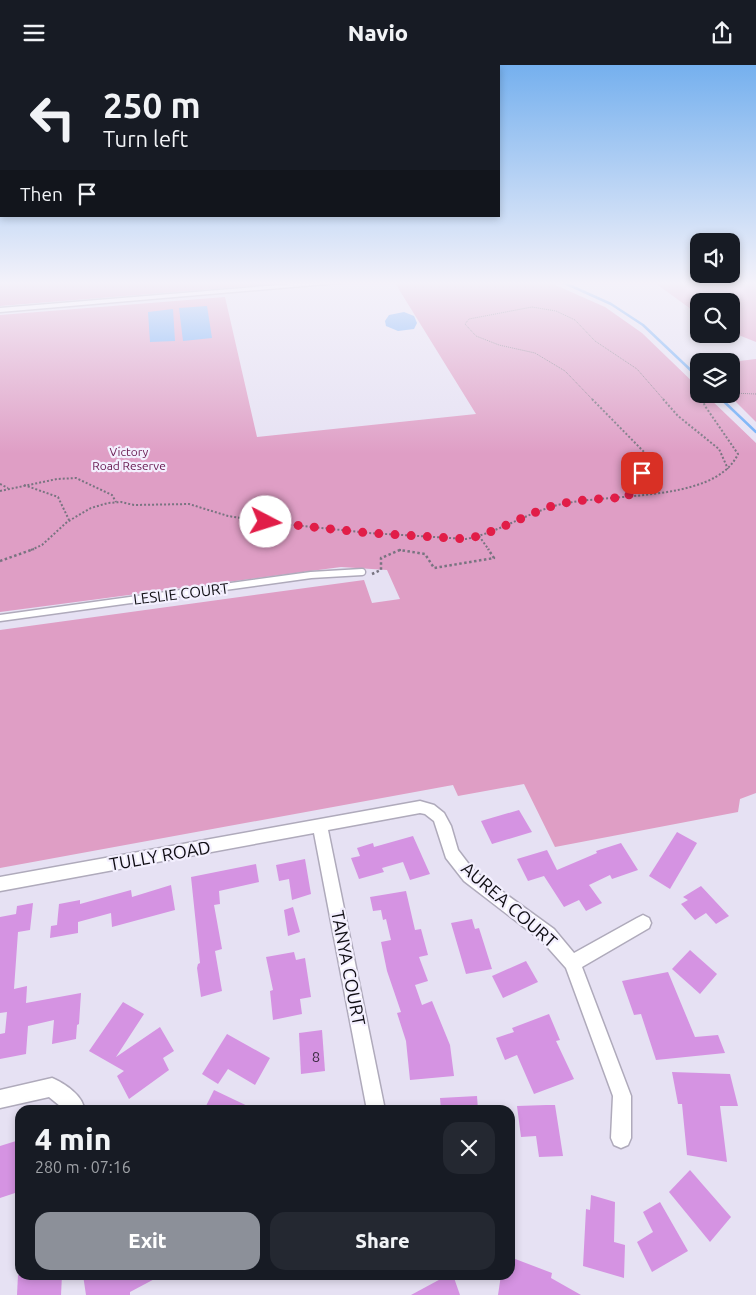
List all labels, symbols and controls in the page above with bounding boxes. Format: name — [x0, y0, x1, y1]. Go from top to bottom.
icon: menu — [20, 19, 48, 47]
icon: share — [708, 19, 736, 47]
text: Navio — [348, 20, 408, 45]
icon: left — [20, 85, 85, 150]
text: 250 m — [103, 85, 201, 125]
text: Turn left — [103, 126, 188, 151]
icon: arrive — [73, 180, 101, 208]
text: Then — [20, 183, 63, 205]
map controls — [690, 233, 740, 403]
button: sound — [690, 233, 740, 283]
button: search — [690, 293, 740, 343]
button: layers — [690, 353, 740, 403]
park label: Victory Road Reserve — [92, 445, 166, 472]
pin — [621, 452, 663, 494]
icon: arrive — [628, 459, 656, 487]
position arrow — [239, 495, 291, 547]
street label: LESLIE COURT — [132, 579, 230, 608]
street label: TULLY ROAD — [108, 836, 212, 874]
street label: AUREA COURT — [458, 857, 561, 951]
street label: TANYA COURT — [328, 909, 370, 1027]
house number: 8 — [312, 1048, 320, 1065]
text: 4 min — [35, 1122, 111, 1156]
button: close — [443, 1122, 495, 1174]
text: 280 m · 07:16 — [35, 1158, 131, 1176]
button: Exit — [35, 1212, 260, 1270]
button: Share — [270, 1212, 495, 1270]

